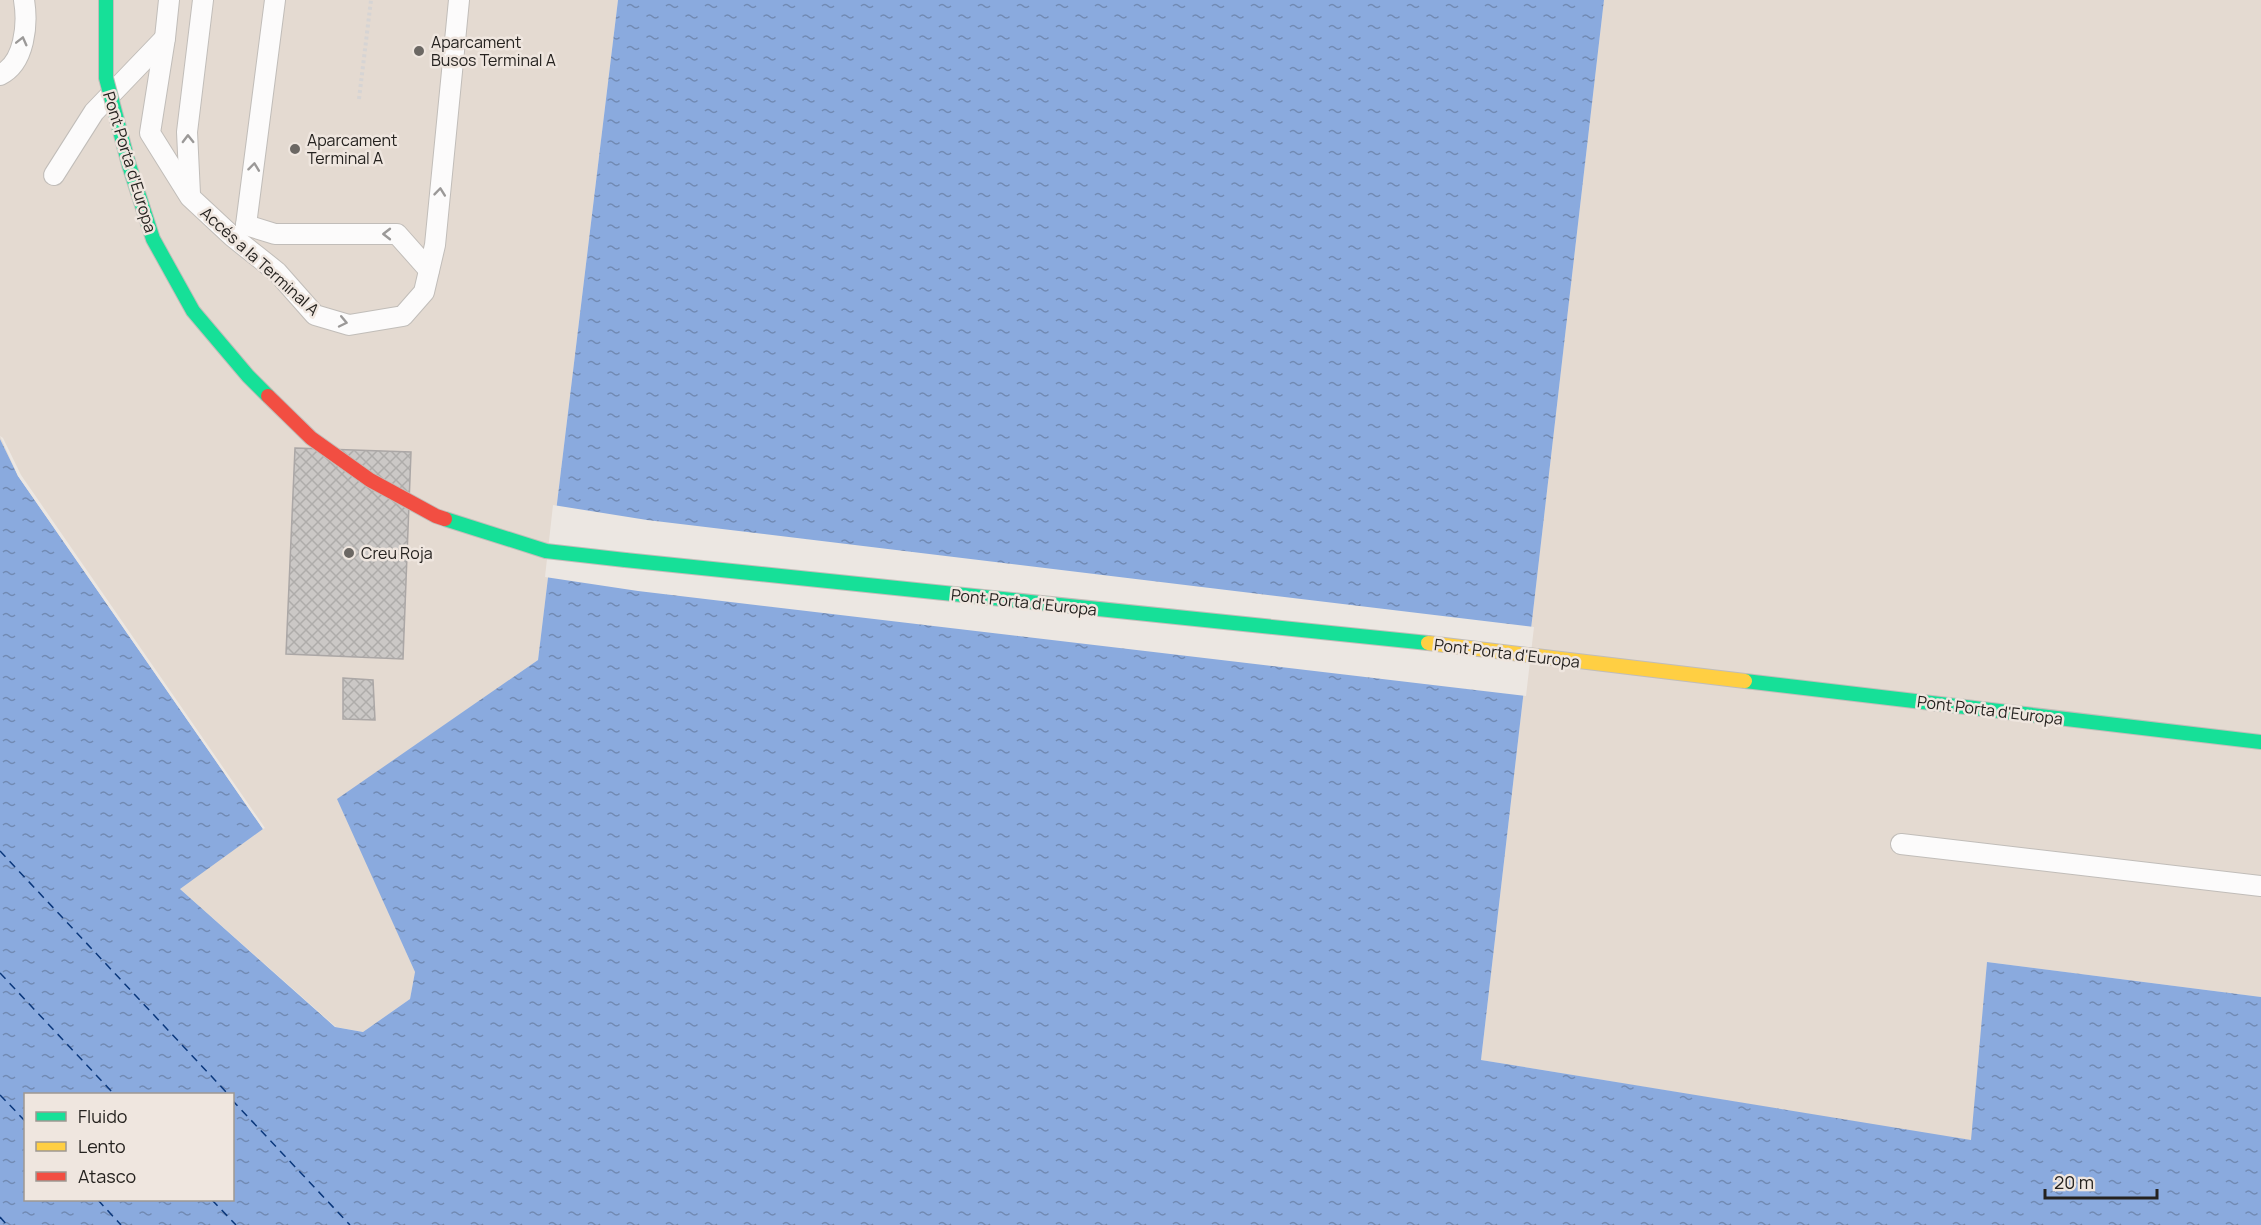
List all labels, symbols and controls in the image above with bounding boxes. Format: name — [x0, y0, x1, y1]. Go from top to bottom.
place label: Aparcament Busos Terminal A — [431, 31, 556, 71]
one-way arrow — [15, 36, 28, 46]
marker: Aparcament Busos Terminal A — [412, 44, 426, 58]
street label: Pont Porta d'Europa — [98, 89, 162, 235]
place label: Aparcament Terminal A — [307, 129, 397, 169]
one-way arrow — [182, 134, 194, 143]
marker: Aparcament Terminal A — [288, 142, 302, 156]
one-way arrow — [247, 162, 260, 172]
one-way arrow — [433, 187, 446, 196]
street label: Accés a la Terminal A — [196, 202, 324, 320]
one-way arrow — [383, 228, 392, 240]
one-way arrow — [338, 315, 348, 328]
place label: Creu Roja — [361, 542, 433, 564]
marker: Creu Roja — [342, 546, 356, 560]
street label: Pont Porta d'Europa — [950, 583, 1098, 621]
street label: Pont Porta d'Europa — [1433, 633, 1581, 673]
street label: Pont Porta d'Europa — [1916, 690, 2064, 730]
legend — [24, 1093, 234, 1201]
text: Fluido — [78, 1104, 127, 1128]
text: Lento — [78, 1134, 126, 1158]
scale bar — [2045, 1162, 2158, 1200]
text: Atasco — [78, 1164, 136, 1188]
text: 20 m — [2054, 1170, 2094, 1194]

